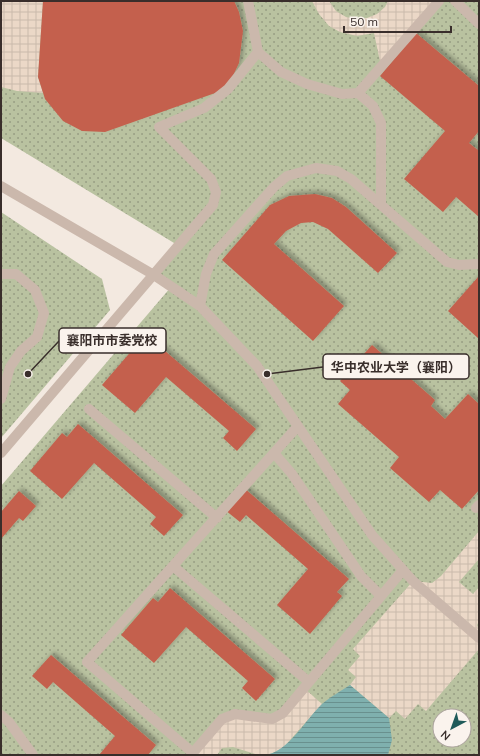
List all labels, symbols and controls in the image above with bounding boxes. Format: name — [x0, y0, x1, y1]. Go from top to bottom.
scale bar — [344, 8, 451, 34]
text: 50 m — [350, 14, 378, 29]
callout: 襄阳市市委党校 — [59, 328, 166, 353]
text: 襄阳市市委党校 — [66, 332, 158, 348]
callout: 华中农业大学（襄阳） — [323, 354, 469, 379]
text: 华中农业大学（襄阳） — [331, 359, 461, 375]
north arrow — [432, 708, 472, 748]
text: N — [438, 728, 453, 744]

